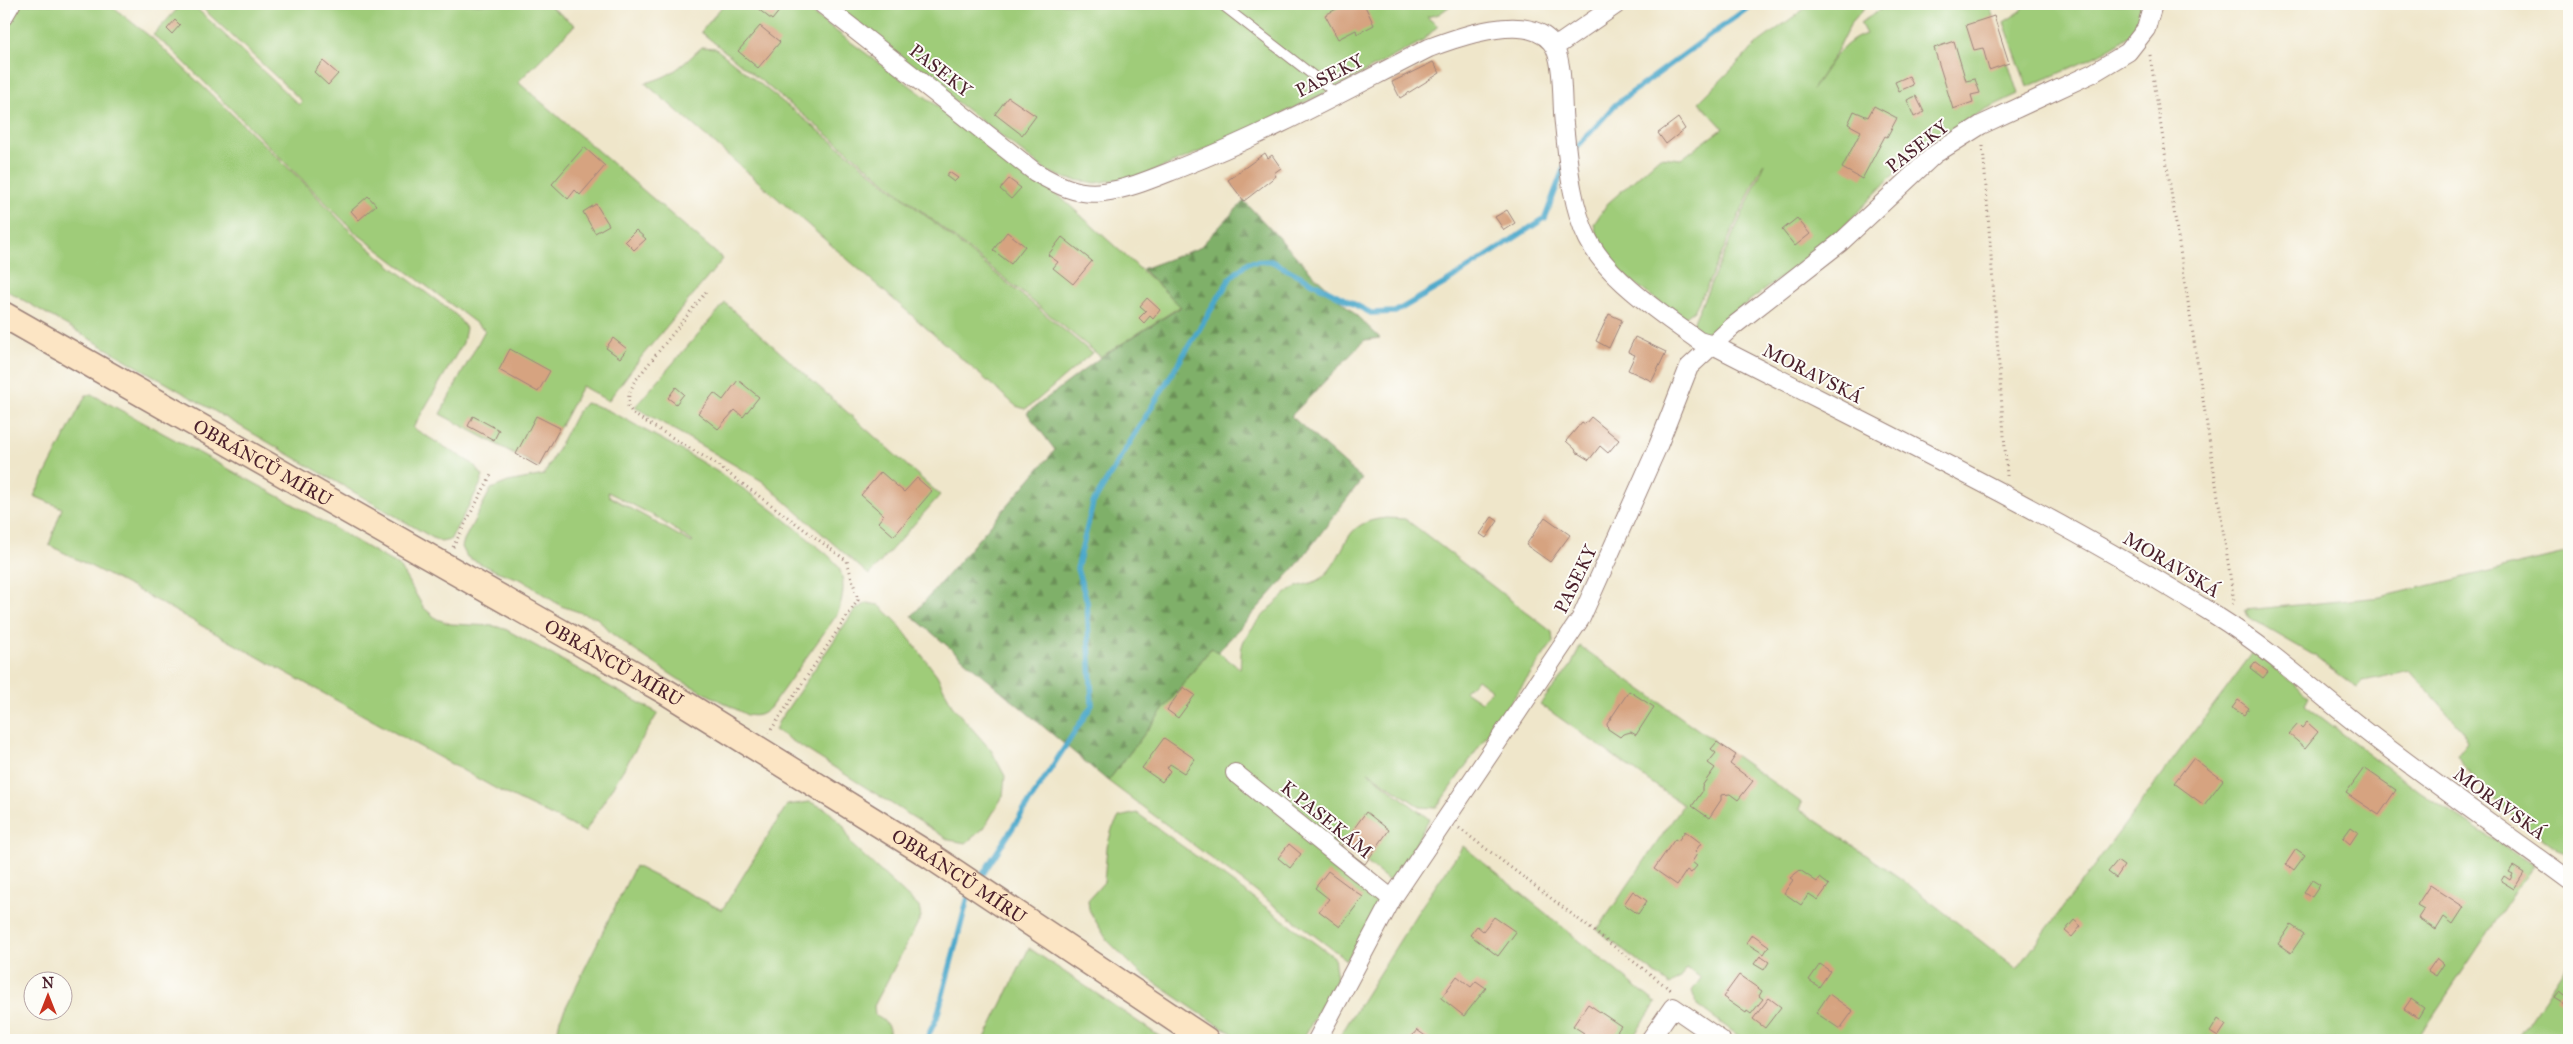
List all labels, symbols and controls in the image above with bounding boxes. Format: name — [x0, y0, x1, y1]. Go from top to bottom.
street label: PASEKY — [905, 39, 977, 102]
street label: PASEKY — [1291, 48, 1368, 102]
street label: PASEKY — [1881, 114, 1954, 178]
street label: MORAVSKÁ — [1759, 338, 1867, 408]
street label: OBRÁNCŮ MÍRU — [189, 414, 336, 512]
street label: MORAVSKÁ — [2119, 526, 2225, 602]
street label: PASEKY — [1549, 541, 1602, 617]
street label: OBRÁNCŮ MÍRU — [540, 614, 688, 712]
street label: MORAVSKÁ — [2449, 761, 2551, 845]
street label: K PASEKÁM — [1276, 775, 1378, 863]
street label: OBRÁNCŮ MÍRU — [887, 824, 1031, 929]
north arrow — [22, 972, 72, 1022]
text: N — [42, 975, 54, 992]

